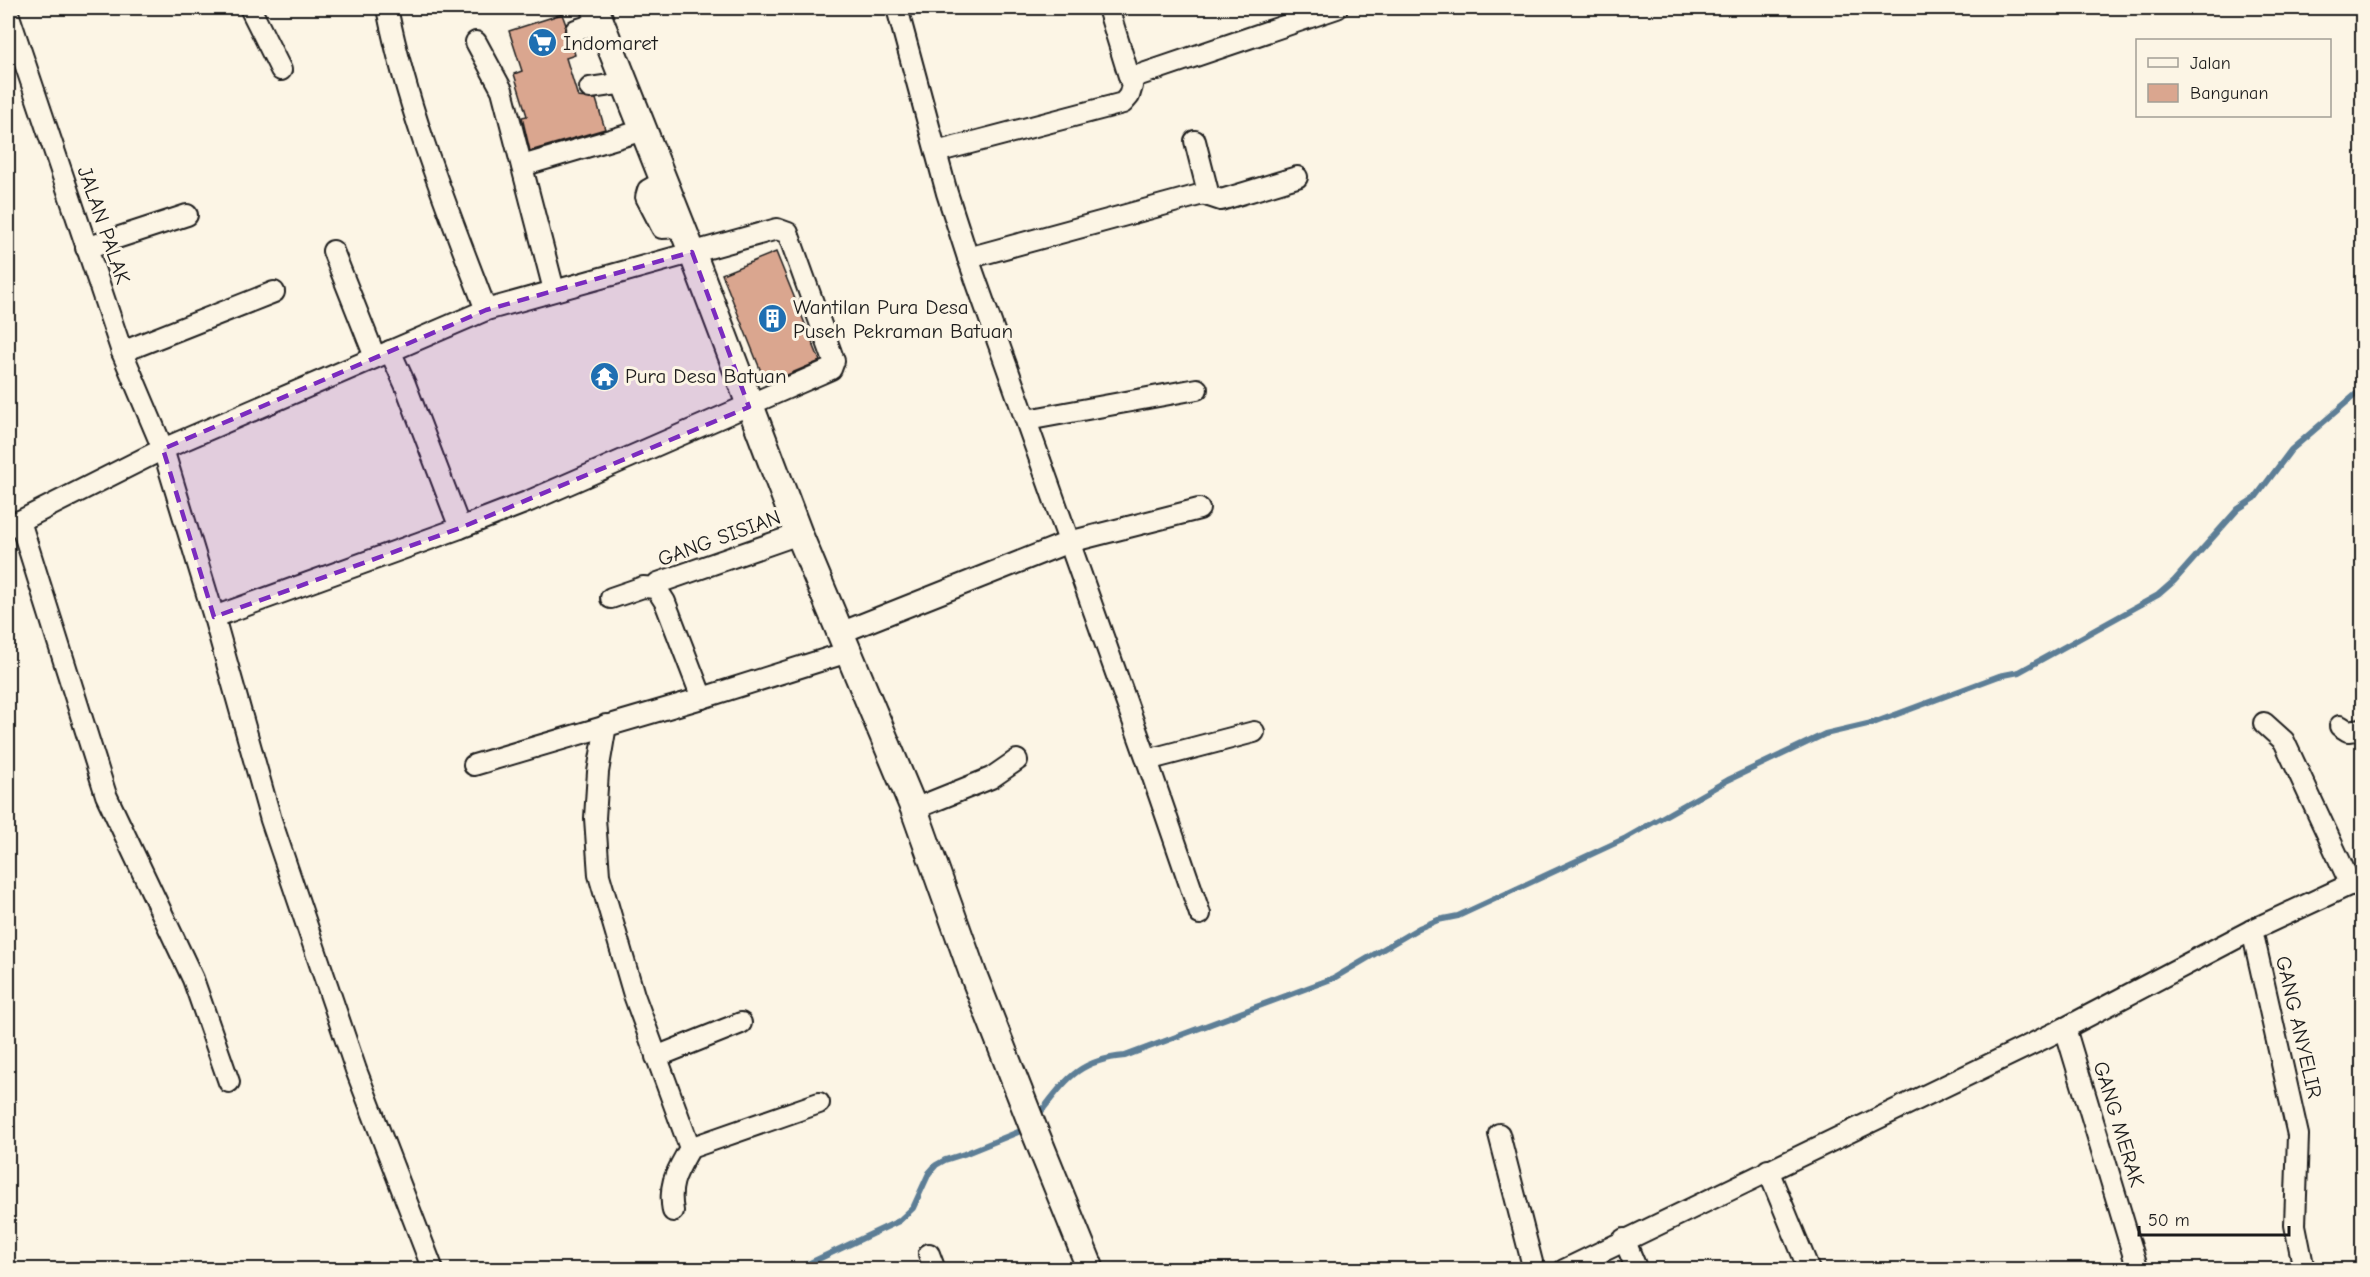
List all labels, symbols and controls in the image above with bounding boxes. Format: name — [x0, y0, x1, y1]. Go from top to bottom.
supermarket icon: Indomaret — [526, 27, 558, 59]
place label: Indomaret — [563, 31, 659, 55]
legend — [2136, 39, 2331, 117]
text: Jalan — [2190, 53, 2231, 74]
text: Bangunan — [2190, 83, 2268, 104]
street label: JALAN PALAK — [73, 163, 135, 287]
place label: Wantilan Pura Desa Puseh Pekraman Batuan — [793, 295, 1013, 343]
building icon: Wantilan Pura Desa Puseh Pekraman Batuan — [756, 303, 788, 335]
temple icon: Pura Desa Batuan — [588, 360, 620, 392]
place label: Pura Desa Batuan — [625, 364, 787, 388]
street label: GANG SISIAN — [654, 505, 784, 571]
street label: GANG ANYELIR — [2271, 953, 2327, 1101]
street label: GANG MERAK — [2089, 1058, 2150, 1190]
scale bar — [2139, 1199, 2289, 1237]
text: 50 m — [2148, 1210, 2190, 1231]

